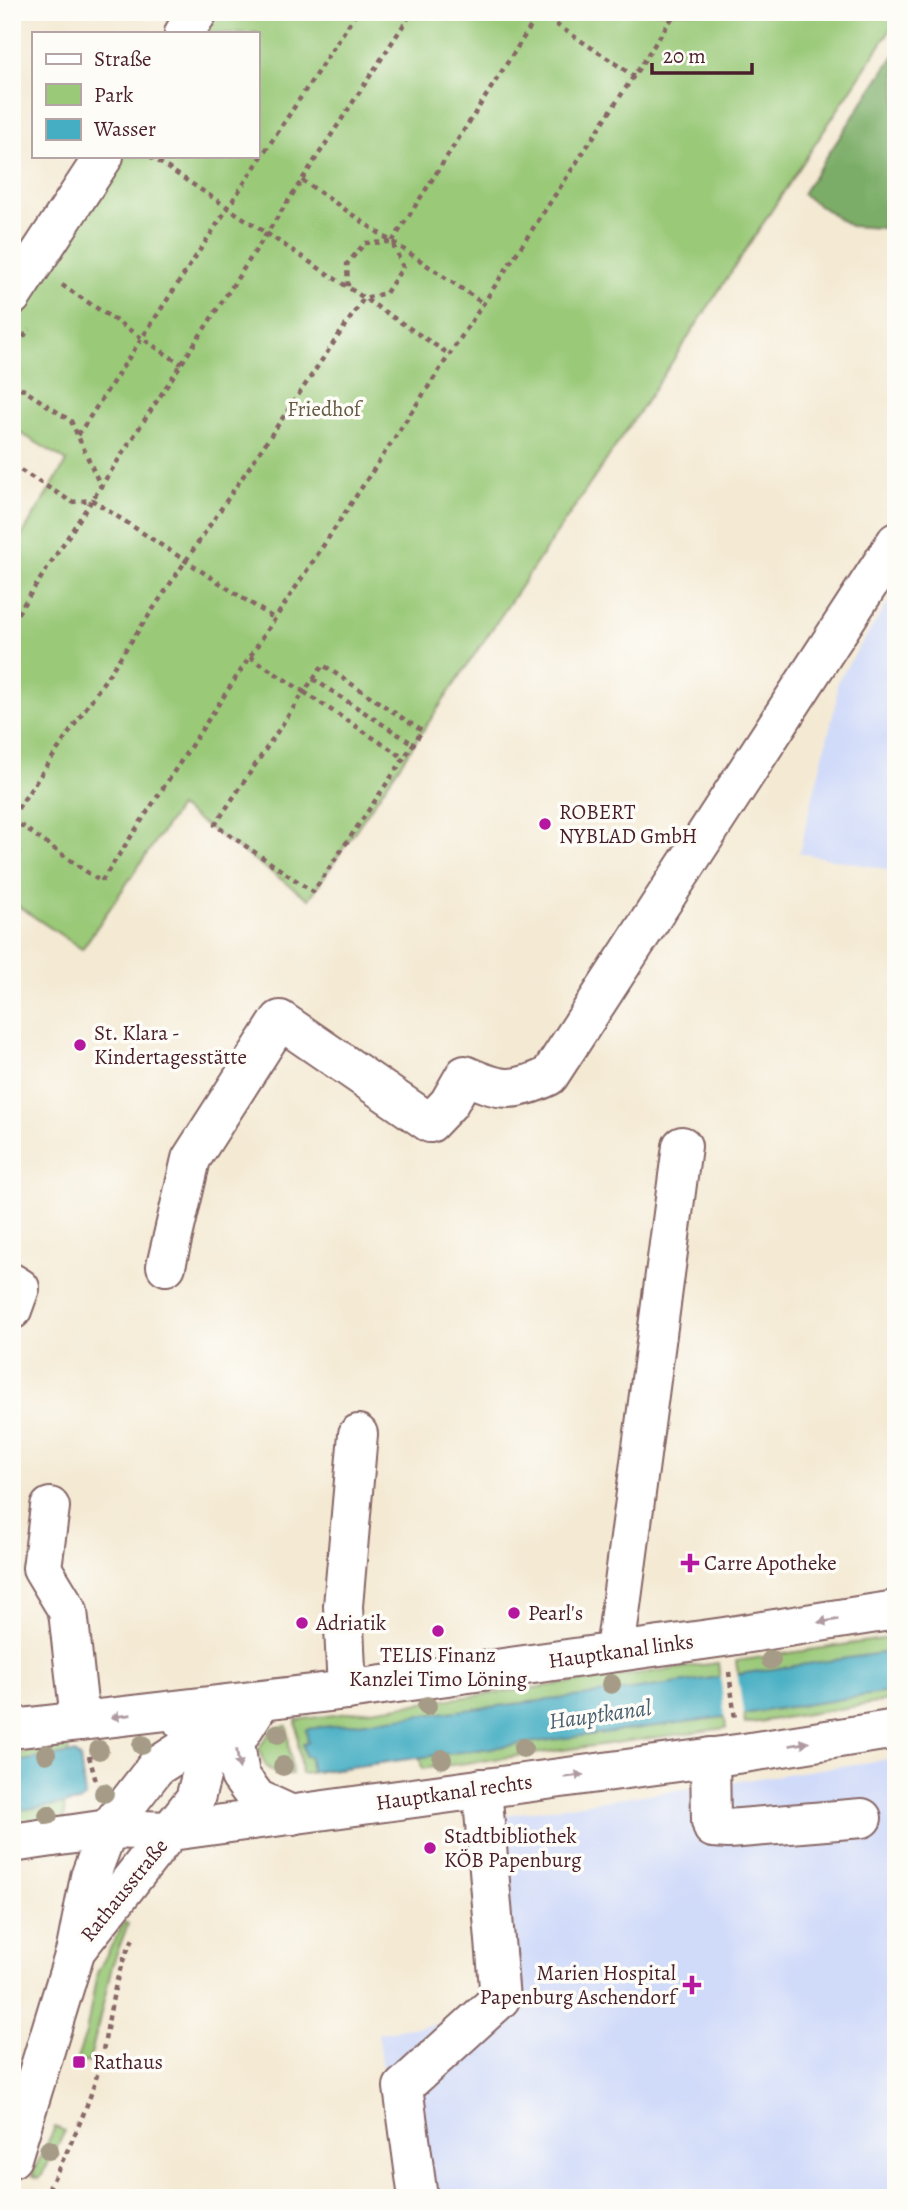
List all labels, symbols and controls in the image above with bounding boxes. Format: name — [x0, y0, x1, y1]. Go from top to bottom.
legend — [32, 32, 259, 158]
scale bar — [652, 32, 752, 76]
text: 20 m — [663, 42, 706, 70]
text: Straße — [94, 45, 152, 73]
text: Park — [94, 81, 134, 109]
text: Wasser — [93, 115, 156, 143]
park label: Friedhof — [287, 395, 364, 423]
place label: ROBERT NYBLAD GmbH — [559, 798, 697, 850]
marker: ROBERT NYBLAD GmbH — [537, 816, 553, 832]
place label: St. Klara - Kindertagesstätte — [94, 1019, 247, 1071]
marker: St. Klara - Kindertagesstätte — [72, 1037, 88, 1053]
place label: Carre Apotheke — [704, 1549, 837, 1577]
marker: Carre Apotheke — [682, 1555, 698, 1571]
place label: Pearl's — [528, 1599, 583, 1627]
marker: Pearl's — [506, 1605, 522, 1621]
place label: Adriatik — [315, 1609, 387, 1637]
marker: Adriatik — [294, 1615, 310, 1631]
one-way arrow — [817, 1615, 839, 1626]
marker: TELIS Finanz Kanzlei Timo Löning — [430, 1623, 446, 1639]
street label: Hauptkanal links — [547, 1627, 695, 1675]
place label: TELIS Finanz Kanzlei Timo Löning — [349, 1641, 527, 1693]
water label: Hauptkanal — [547, 1692, 654, 1737]
one-way arrow — [110, 1711, 132, 1722]
one-way arrow — [788, 1738, 810, 1749]
one-way arrow — [233, 1748, 244, 1770]
street label: Hauptkanal rechts — [374, 1767, 534, 1817]
one-way arrow — [563, 1770, 585, 1781]
place label: Stadtbibliothek KÖB Papenburg — [444, 1822, 582, 1874]
street label: Rathausstraße — [74, 1833, 174, 1947]
marker: Stadtbibliothek KÖB Papenburg — [422, 1840, 438, 1856]
place label: Marien Hospital Papenburg Aschendorf — [480, 1959, 679, 2011]
marker: Marien Hospital Papenburg Aschendorf — [682, 1975, 702, 1995]
place label: Rathaus — [93, 2048, 163, 2076]
marker: Rathaus — [71, 2054, 87, 2070]

